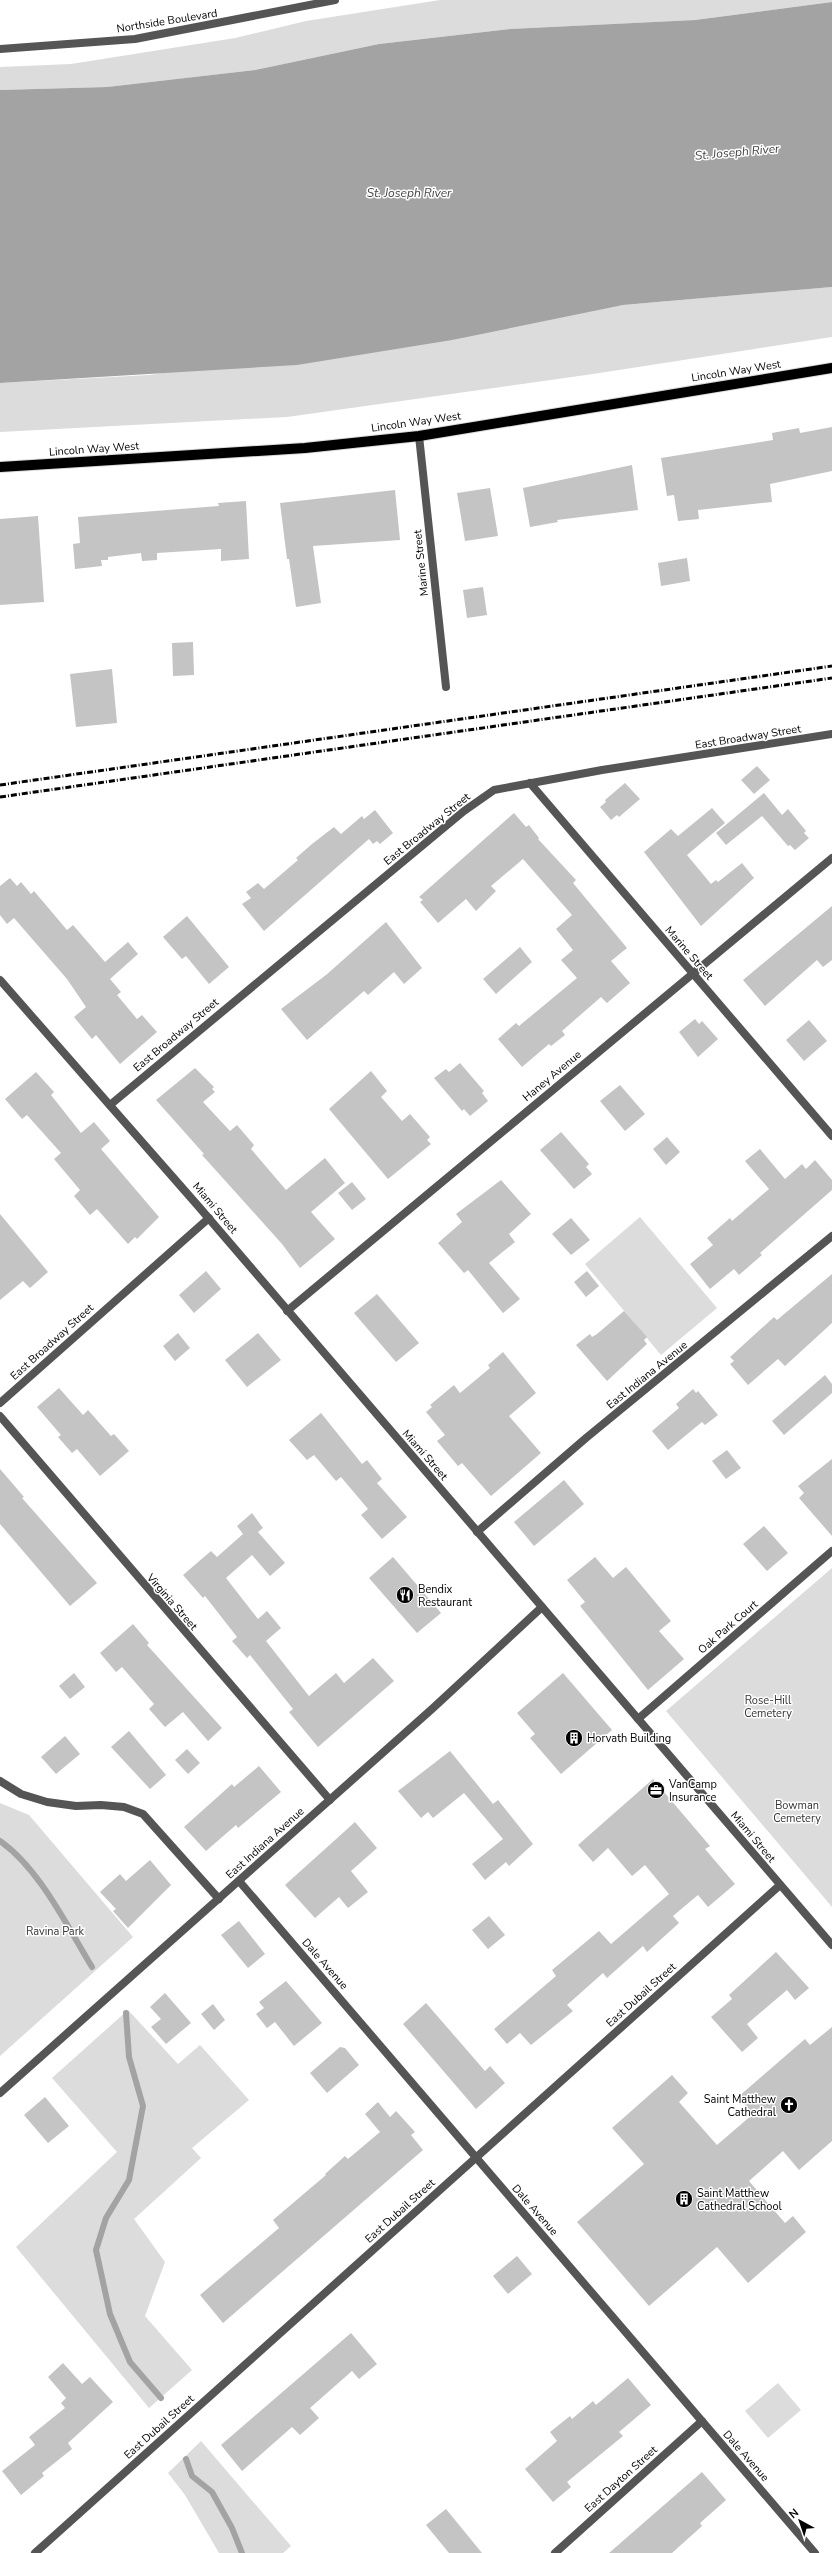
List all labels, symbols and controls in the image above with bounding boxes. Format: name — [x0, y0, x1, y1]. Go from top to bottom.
street label: Northside Boulevard — [116, 6, 218, 36]
water label: St. Joseph River — [694, 140, 781, 164]
water label: St. Joseph River — [367, 185, 452, 201]
street label: Lincoln Way West — [690, 357, 782, 385]
street label: Lincoln Way West — [370, 408, 462, 436]
street label: Lincoln Way West — [48, 438, 140, 460]
street label: Marine Street — [410, 529, 432, 597]
street label: East Broadway Street — [694, 721, 802, 753]
street label: East Broadway Street — [381, 789, 473, 869]
street label: Marine Street — [661, 923, 717, 983]
street label: East Broadway Street — [130, 995, 222, 1075]
street label: Haney Avenue — [520, 1047, 585, 1105]
street label: Miami Street — [189, 1179, 241, 1237]
street label: East Broadway Street — [7, 1300, 97, 1383]
street label: East Indiana Avenue — [603, 1338, 691, 1412]
street label: Miami Street — [399, 1426, 451, 1484]
street label: Virginia Street — [143, 1570, 201, 1634]
place label: Bendix Restaurant — [418, 1582, 472, 1610]
restaurant icon: Bendix Restaurant — [395, 1585, 415, 1605]
street label: Oak Park Court — [695, 1597, 761, 1657]
park label: Rose-Hill Cemetery — [744, 1693, 792, 1721]
building icon: Horvath Building — [564, 1728, 584, 1748]
place label: Horvath Building — [587, 1731, 671, 1746]
place label: VanCamp Insurance — [668, 1777, 717, 1805]
office icon: VanCamp Insurance — [646, 1780, 666, 1800]
park label: Bowman Cemetery — [773, 1798, 821, 1826]
street label: East Indiana Avenue — [223, 1804, 307, 1882]
street label: Miami Street — [727, 1808, 779, 1866]
park label: Ravina Park — [26, 1924, 85, 1939]
street label: Dale Avenue — [299, 1935, 352, 1993]
street label: East Dubail Street — [603, 1959, 679, 2030]
place label: Saint Matthew Cathedral — [704, 2092, 777, 2120]
church icon: Saint Matthew Cathedral — [779, 2095, 799, 2115]
street label: East Dubail Street — [362, 2175, 438, 2246]
street label: Dale Avenue — [509, 2181, 562, 2239]
place label: Saint Matthew Cathedral School — [697, 2186, 783, 2214]
building icon: Saint Matthew Cathedral School — [674, 2189, 694, 2209]
street label: East Dubail Street — [121, 2391, 197, 2462]
street label: Dale Avenue — [720, 2427, 773, 2485]
street label: East Dayton Street — [582, 2442, 661, 2516]
north arrow — [780, 2501, 820, 2541]
text: N — [786, 2505, 802, 2522]

